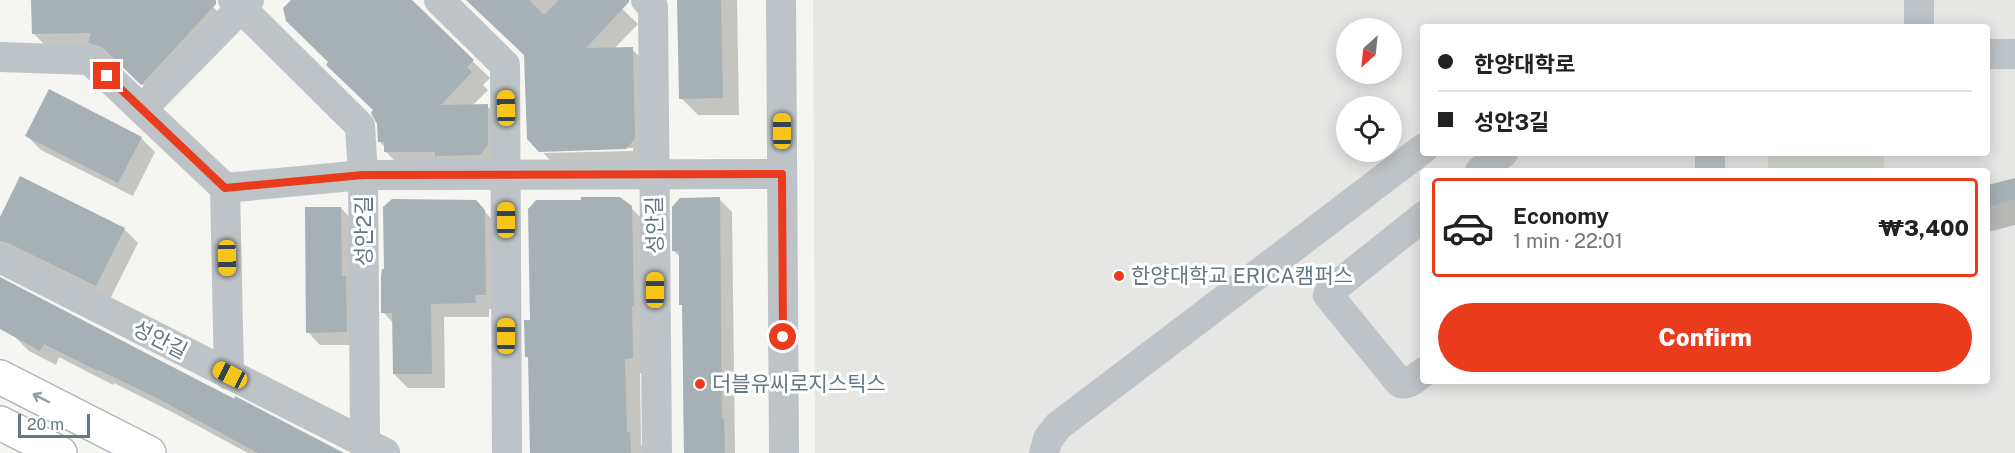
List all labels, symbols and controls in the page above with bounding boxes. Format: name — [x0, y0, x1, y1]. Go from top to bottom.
north arrow — [1336, 18, 1402, 84]
map controls — [1336, 18, 1402, 162]
text: 한양대학로 — [1474, 51, 1575, 77]
route end — [93, 62, 120, 89]
car — [497, 90, 515, 126]
button: locate — [1336, 96, 1402, 162]
text: 성안3길 — [1474, 109, 1549, 135]
car — [773, 113, 791, 149]
street label: 성안2길 — [351, 196, 376, 266]
street label: 성안길 — [641, 196, 668, 254]
icon: car — [1441, 201, 1495, 255]
car — [497, 202, 515, 238]
text: Economy — [1513, 203, 1609, 229]
text: ₩3,400 — [1878, 215, 1969, 241]
text: 1 min · 22:01 — [1513, 229, 1623, 253]
car — [218, 240, 236, 276]
place label: 한양대학교 ERICA캠퍼스 — [1131, 263, 1353, 288]
marker: 한양대학교 ERICA캠퍼스 — [1112, 269, 1126, 283]
car — [646, 272, 664, 308]
button: Confirm — [1438, 303, 1972, 372]
street label: 성안길 — [129, 315, 192, 364]
car — [497, 318, 515, 354]
route start — [769, 323, 796, 350]
car — [210, 359, 250, 391]
place label: 더블유씨로지스틱스 — [712, 371, 886, 396]
marker: 더블유씨로지스틱스 — [693, 377, 707, 391]
one-way arrow — [33, 392, 50, 404]
scale bar — [18, 411, 90, 438]
text: 20 m — [27, 415, 64, 434]

